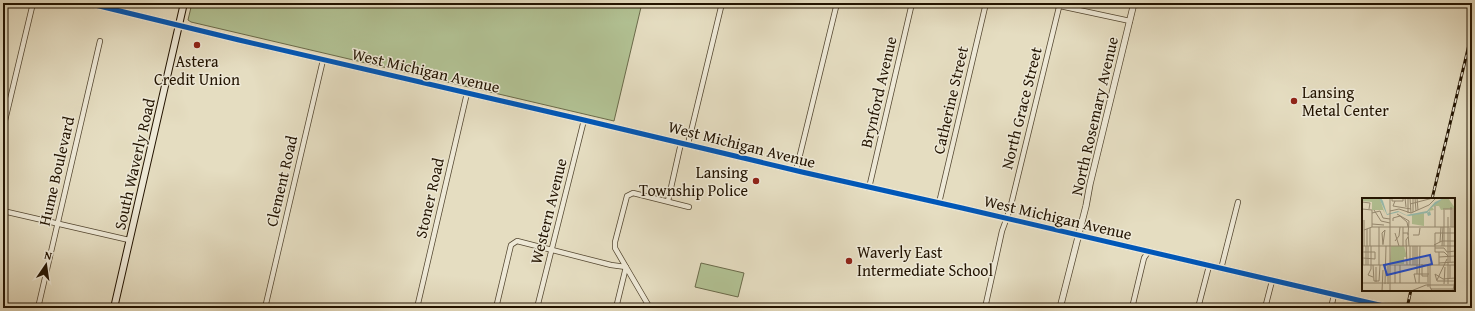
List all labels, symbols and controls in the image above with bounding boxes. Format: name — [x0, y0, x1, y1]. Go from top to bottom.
street label: Brynford Avenue — [854, 34, 902, 150]
street label: North Rosemary Avenue — [1064, 34, 1124, 198]
marker: Astera Credit Union — [192, 40, 202, 50]
street label: West Michigan Avenue — [350, 41, 502, 99]
street label: Catherine Street — [926, 43, 974, 156]
street label: North Grace Street — [994, 44, 1048, 172]
place label: Astera Credit Union — [154, 49, 240, 91]
place label: Lansing Metal Center — [1302, 80, 1389, 122]
street label: South Waverly Road — [107, 95, 161, 232]
marker: Lansing Metal Center — [1289, 96, 1299, 106]
street label: Hume Boulevard — [32, 114, 80, 228]
street label: West Michigan Avenue — [666, 114, 818, 174]
street label: Clement Road — [259, 133, 303, 229]
street label: Stoner Road — [408, 155, 450, 241]
street label: Western Avenue — [523, 156, 573, 266]
place label: Lansing Township Police — [639, 160, 748, 202]
marker: Lansing Township Police — [751, 176, 761, 186]
street label: West Michigan Avenue — [982, 188, 1134, 246]
inset map — [1362, 198, 1455, 291]
place label: Waverly East Intermediate School — [857, 240, 993, 282]
north arrow — [26, 245, 66, 285]
text: N — [43, 247, 54, 264]
marker: Waverly East Intermediate School — [844, 256, 854, 266]

